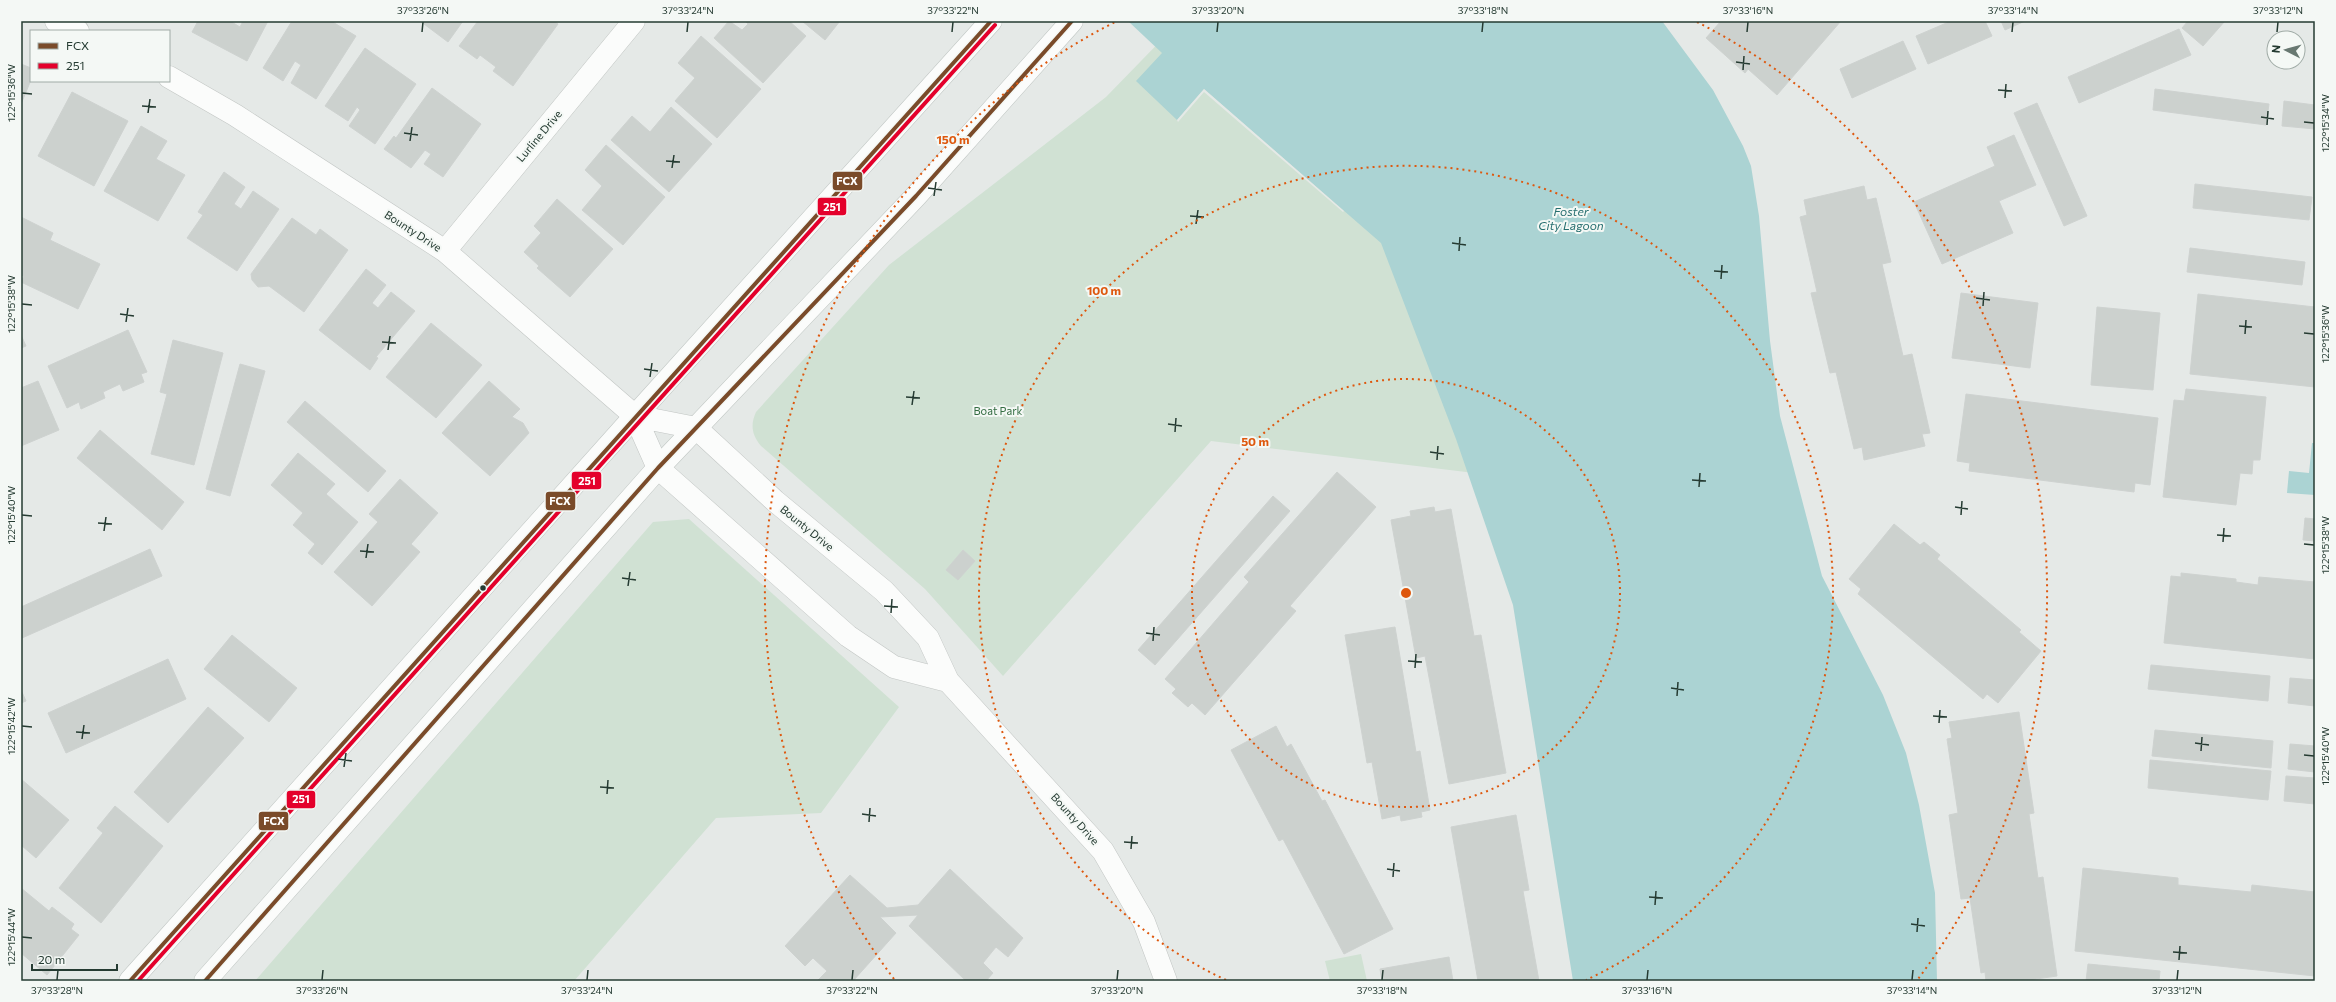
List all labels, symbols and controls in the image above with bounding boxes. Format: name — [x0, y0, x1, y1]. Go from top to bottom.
text: 37°33'26"N — [397, 4, 449, 16]
text: 37°33'24"N — [662, 4, 714, 16]
text: 37°33'22"N — [927, 4, 979, 16]
text: 37°33'20"N — [1192, 4, 1244, 16]
text: 37°33'18"N — [1458, 4, 1508, 16]
text: 37°33'16"N — [1723, 4, 1773, 16]
text: 37°33'14"N — [1988, 4, 2038, 16]
text: 37°33'12"N — [2253, 4, 2303, 16]
legend — [30, 30, 170, 82]
north arrow — [2266, 30, 2306, 70]
text: FCX — [66, 38, 89, 52]
text: N — [2269, 44, 2282, 54]
text: 251 — [66, 58, 85, 72]
text: 122°15'36"W — [5, 64, 17, 122]
text: 122°15'34"W — [2319, 94, 2331, 152]
street label: Lurline Drive — [513, 107, 564, 164]
text: 150 m — [936, 132, 970, 146]
line badge: FCX — [832, 171, 863, 191]
text: FCX — [836, 174, 858, 187]
line badge: 251 — [817, 197, 847, 216]
text: 251 — [823, 200, 841, 213]
water label: Foster City Lagoon — [1538, 204, 1604, 232]
street label: Bounty Drive — [382, 207, 444, 254]
text: 122°15'38"W — [5, 275, 17, 333]
text: 100 m — [1087, 283, 1121, 297]
text: 122°15'36"W — [2319, 305, 2331, 363]
park label: Boat Park — [973, 404, 1023, 417]
text: 50 m — [1241, 434, 1269, 448]
line badge: 251 — [571, 471, 602, 490]
text: 251 — [578, 474, 596, 487]
text: 122°15'40"W — [5, 486, 17, 544]
line badge: FCX — [545, 491, 576, 511]
text: FCX — [549, 494, 571, 507]
street label: Bounty Drive — [778, 502, 837, 553]
text: 122°15'38"W — [2319, 516, 2331, 574]
unlabelled marker — [478, 583, 488, 593]
centre of rings — [1399, 586, 1413, 600]
text: 122°15'42"W — [5, 697, 17, 755]
text: 122°15'40"W — [2319, 727, 2331, 785]
line badge: 251 — [286, 790, 316, 809]
street label: Bounty Drive — [1049, 790, 1102, 847]
text: 251 — [292, 792, 310, 805]
line badge: FCX — [258, 811, 289, 831]
text: FCX — [263, 814, 285, 827]
text: 122°15'44"W — [5, 908, 17, 966]
scale bar — [32, 946, 117, 972]
text: 20 m — [38, 952, 65, 966]
text: 37°33'28"N — [31, 984, 83, 996]
text: 37°33'26"N — [296, 984, 348, 996]
text: 37°33'24"N — [561, 984, 613, 996]
text: 37°33'22"N — [826, 984, 878, 996]
text: 37°33'20"N — [1091, 984, 1143, 996]
text: 37°33'18"N — [1357, 984, 1407, 996]
text: 37°33'16"N — [1622, 984, 1672, 996]
text: 37°33'14"N — [1887, 984, 1937, 996]
text: 37°33'12"N — [2152, 984, 2202, 996]

